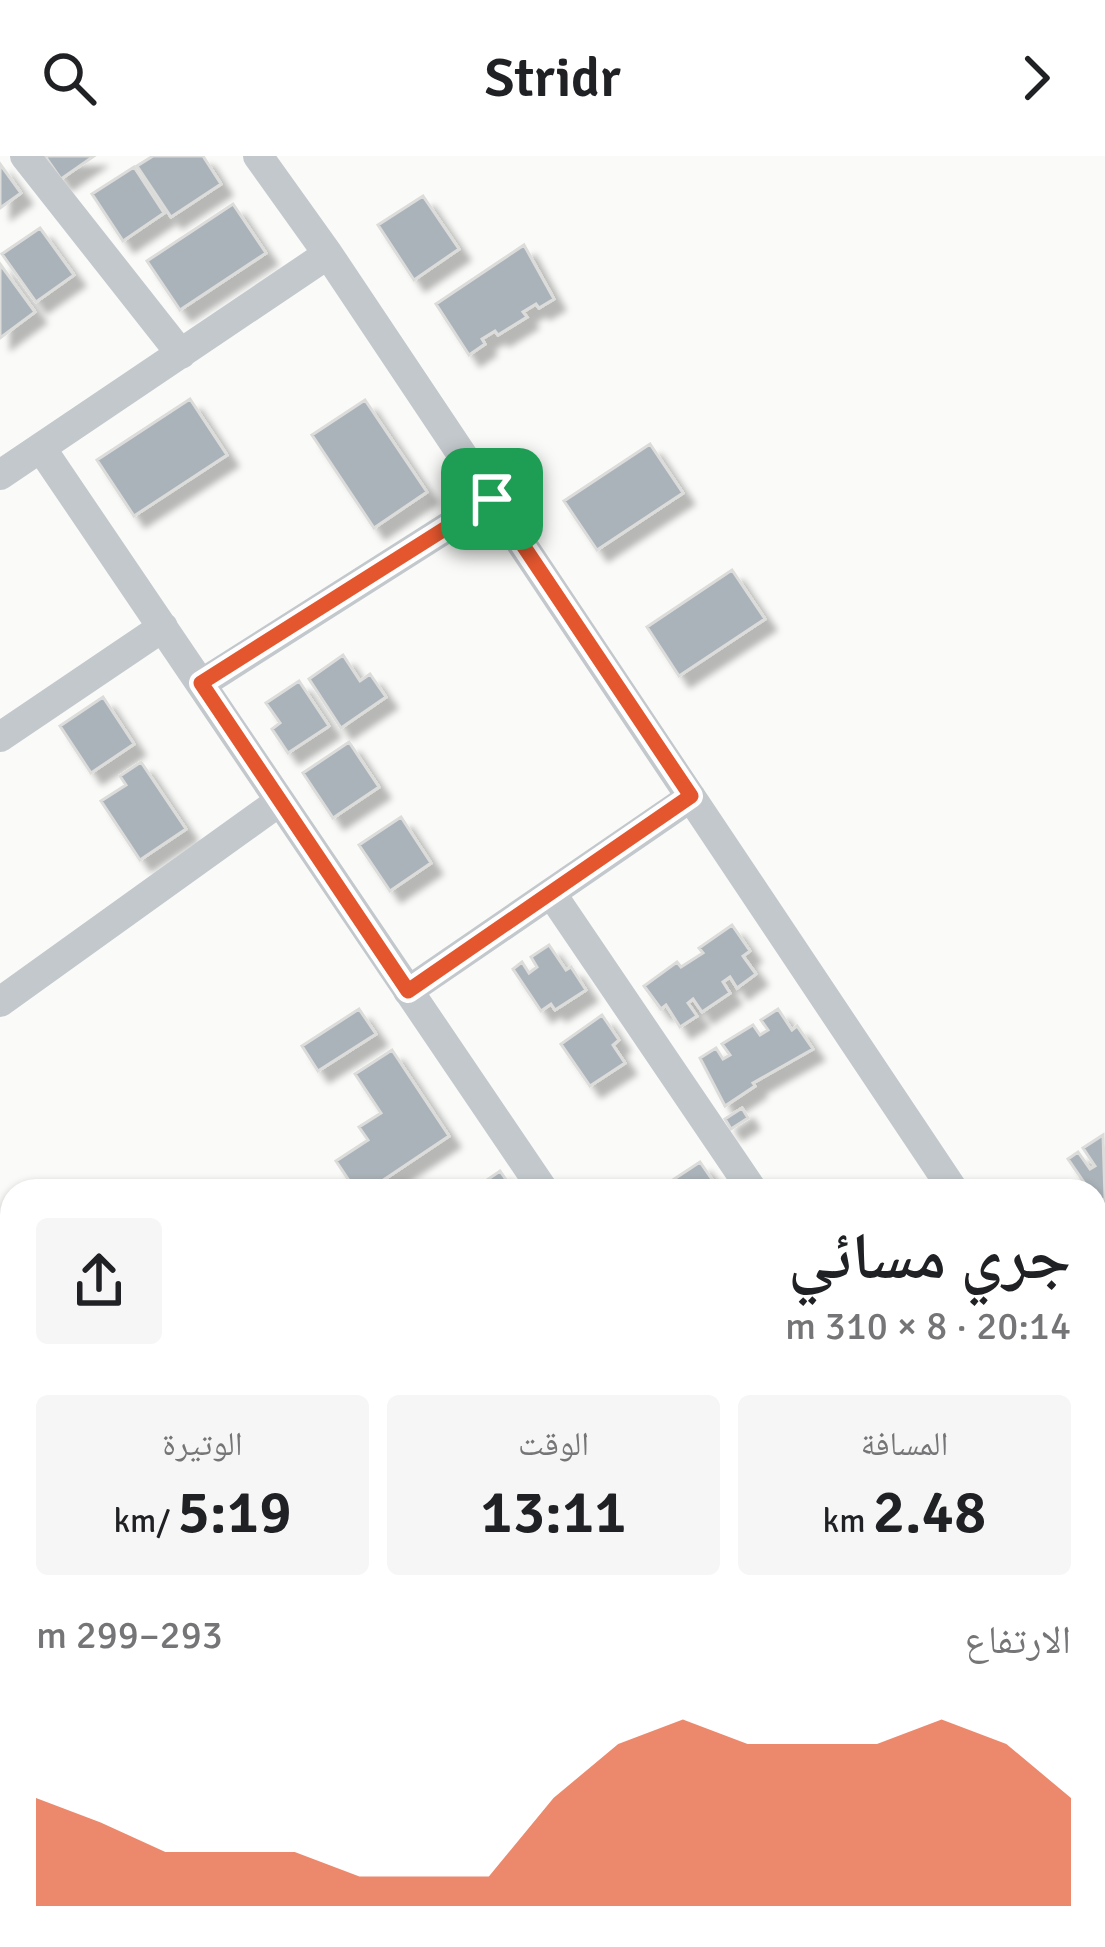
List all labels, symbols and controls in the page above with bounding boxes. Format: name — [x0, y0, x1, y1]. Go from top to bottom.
icon: search — [36, 45, 102, 111]
text: Stridr — [484, 45, 621, 112]
icon: forward — [1003, 45, 1069, 111]
pin — [441, 448, 543, 550]
icon: arrive — [459, 466, 525, 532]
text: جري مسائي — [788, 1216, 1071, 1297]
button: share — [36, 1218, 162, 1344]
text: 20:14 · 8 × 310 m — [785, 1302, 1071, 1350]
text: الوتيرة — [162, 1424, 243, 1465]
text: الوقت — [518, 1424, 589, 1465]
text: المسافة — [861, 1424, 948, 1465]
text: 5:19 — [177, 1476, 292, 1550]
text: 13:11 — [480, 1476, 627, 1550]
text: 2.48 — [873, 1476, 986, 1550]
text: /km — [113, 1501, 177, 1542]
text: km — [823, 1501, 873, 1542]
text: 293–299 m — [36, 1611, 223, 1659]
text: الارتفاع — [965, 1616, 1071, 1664]

